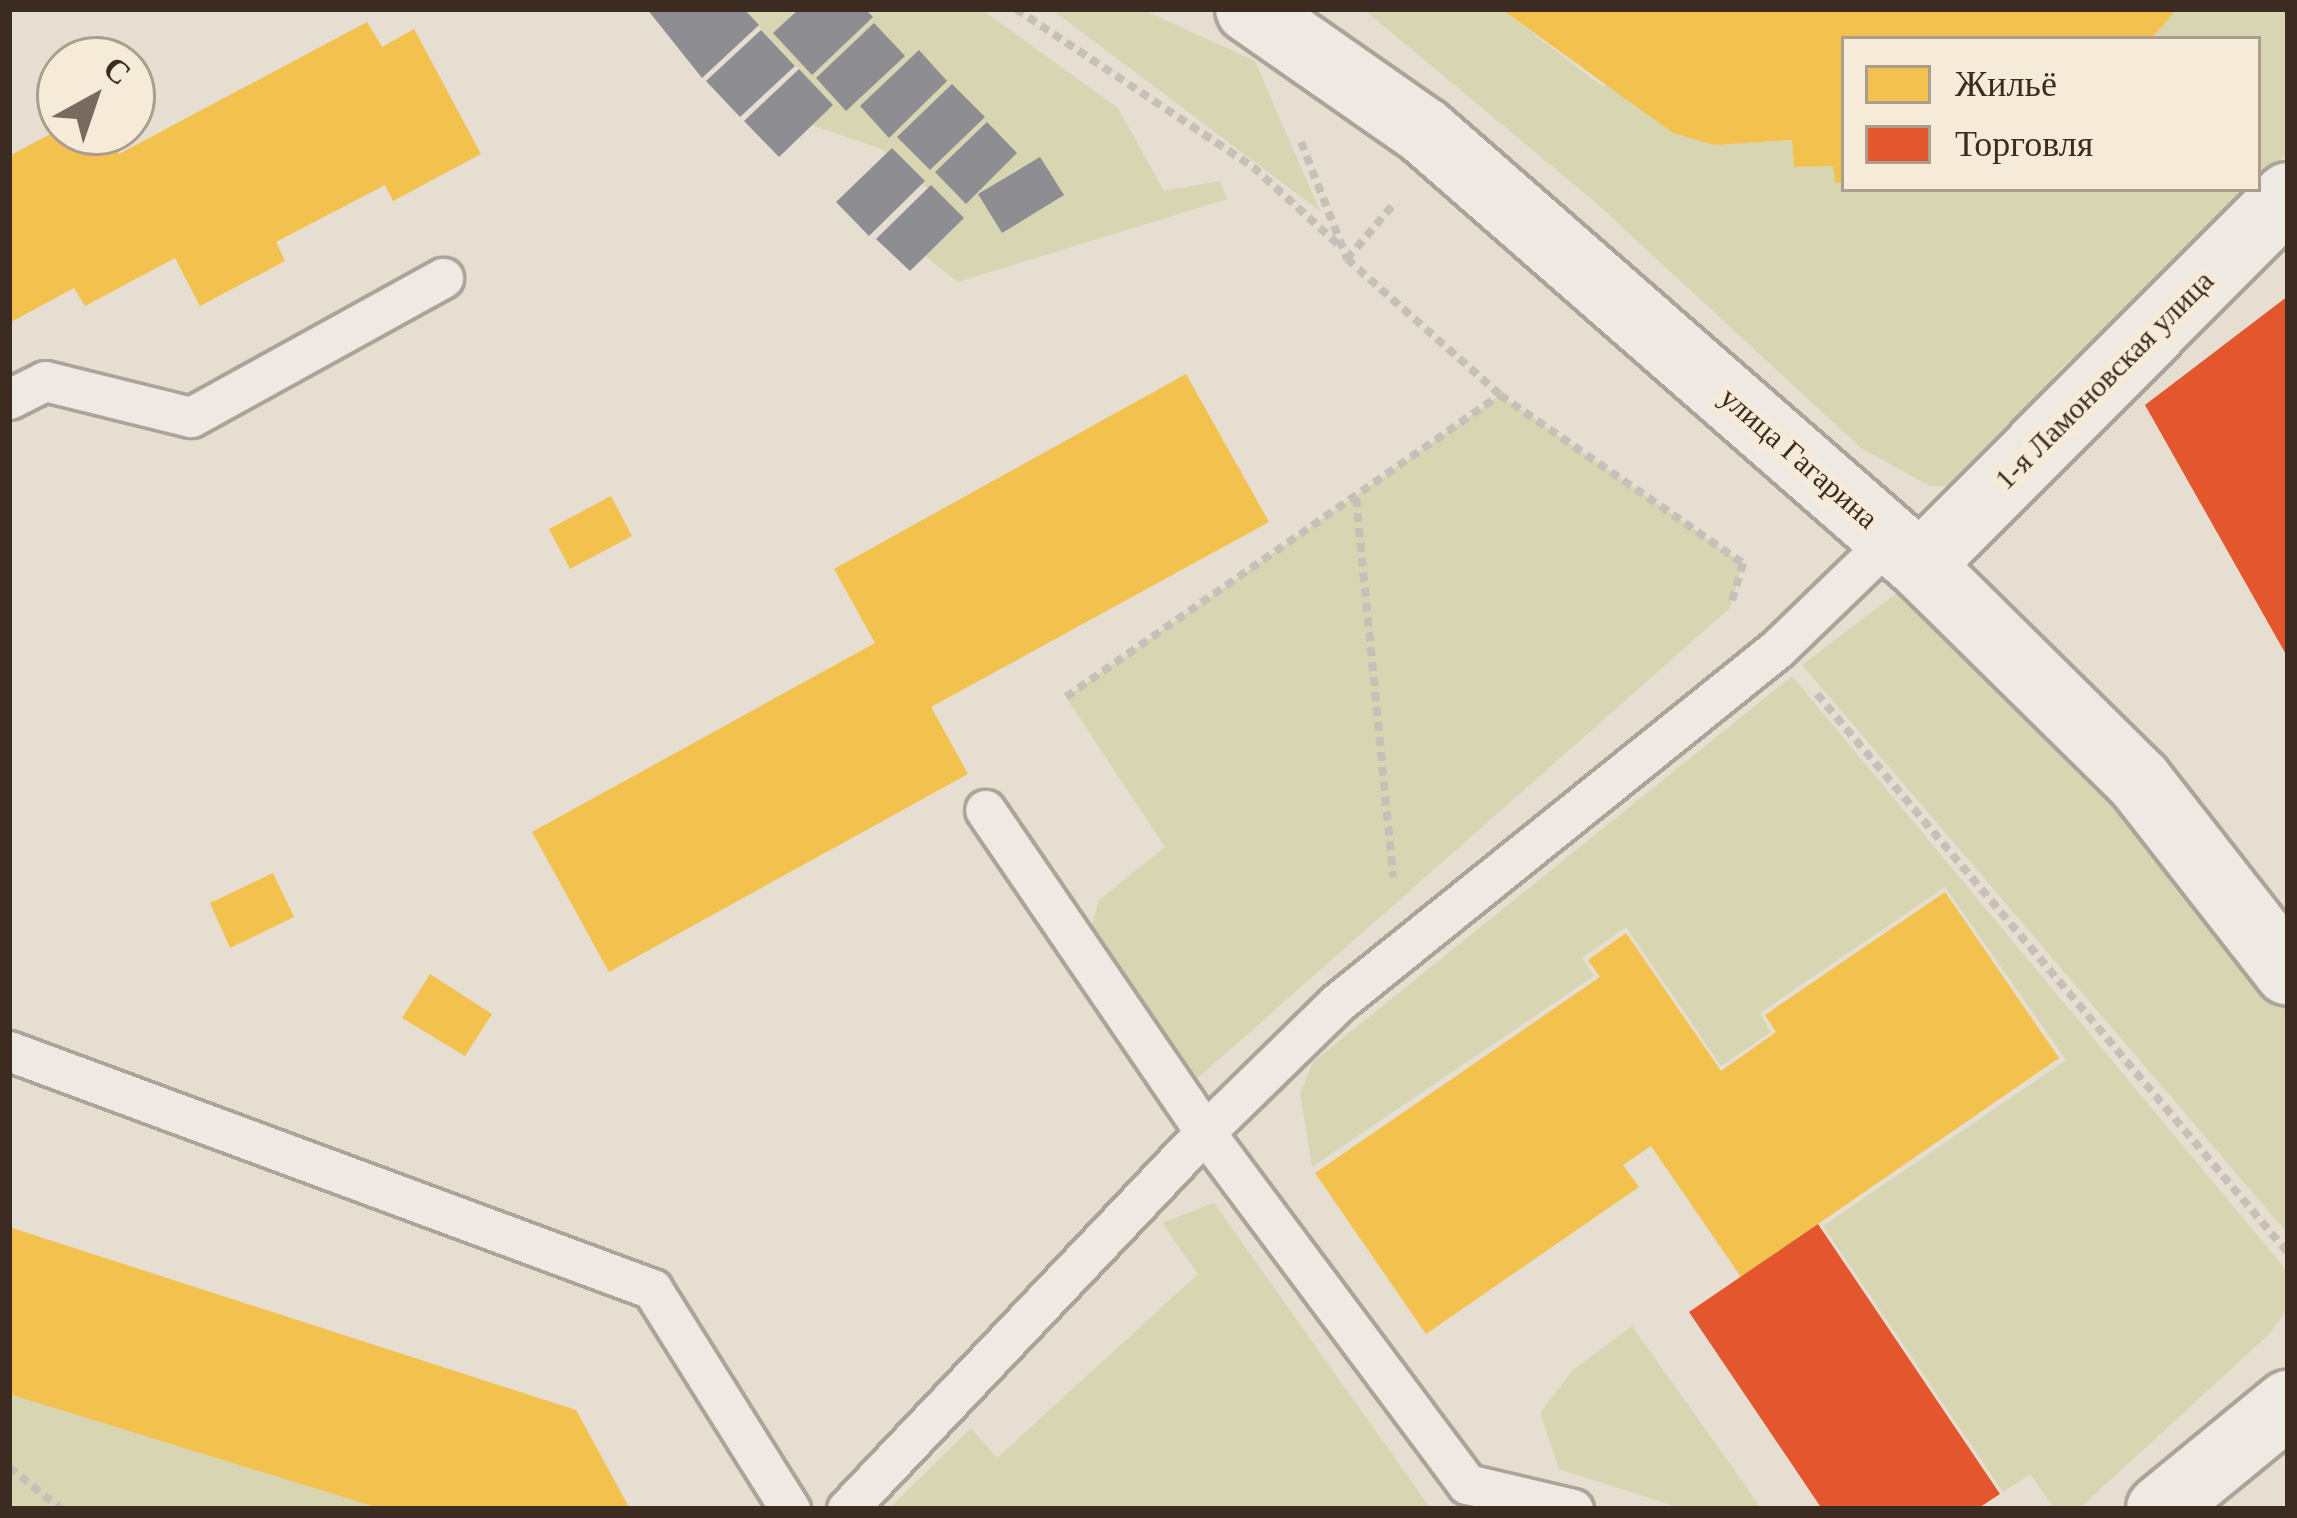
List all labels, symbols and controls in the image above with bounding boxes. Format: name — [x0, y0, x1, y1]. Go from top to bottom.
north arrow — [36, 36, 156, 156]
legend — [1841, 36, 2261, 192]
text: С — [97, 49, 138, 92]
text: Жильё — [1955, 64, 2057, 104]
text: Торговля — [1955, 124, 2093, 164]
street label: 1-я Ламоновская улица — [1987, 263, 2221, 497]
street label: улица Гагарина — [1713, 380, 1885, 536]

